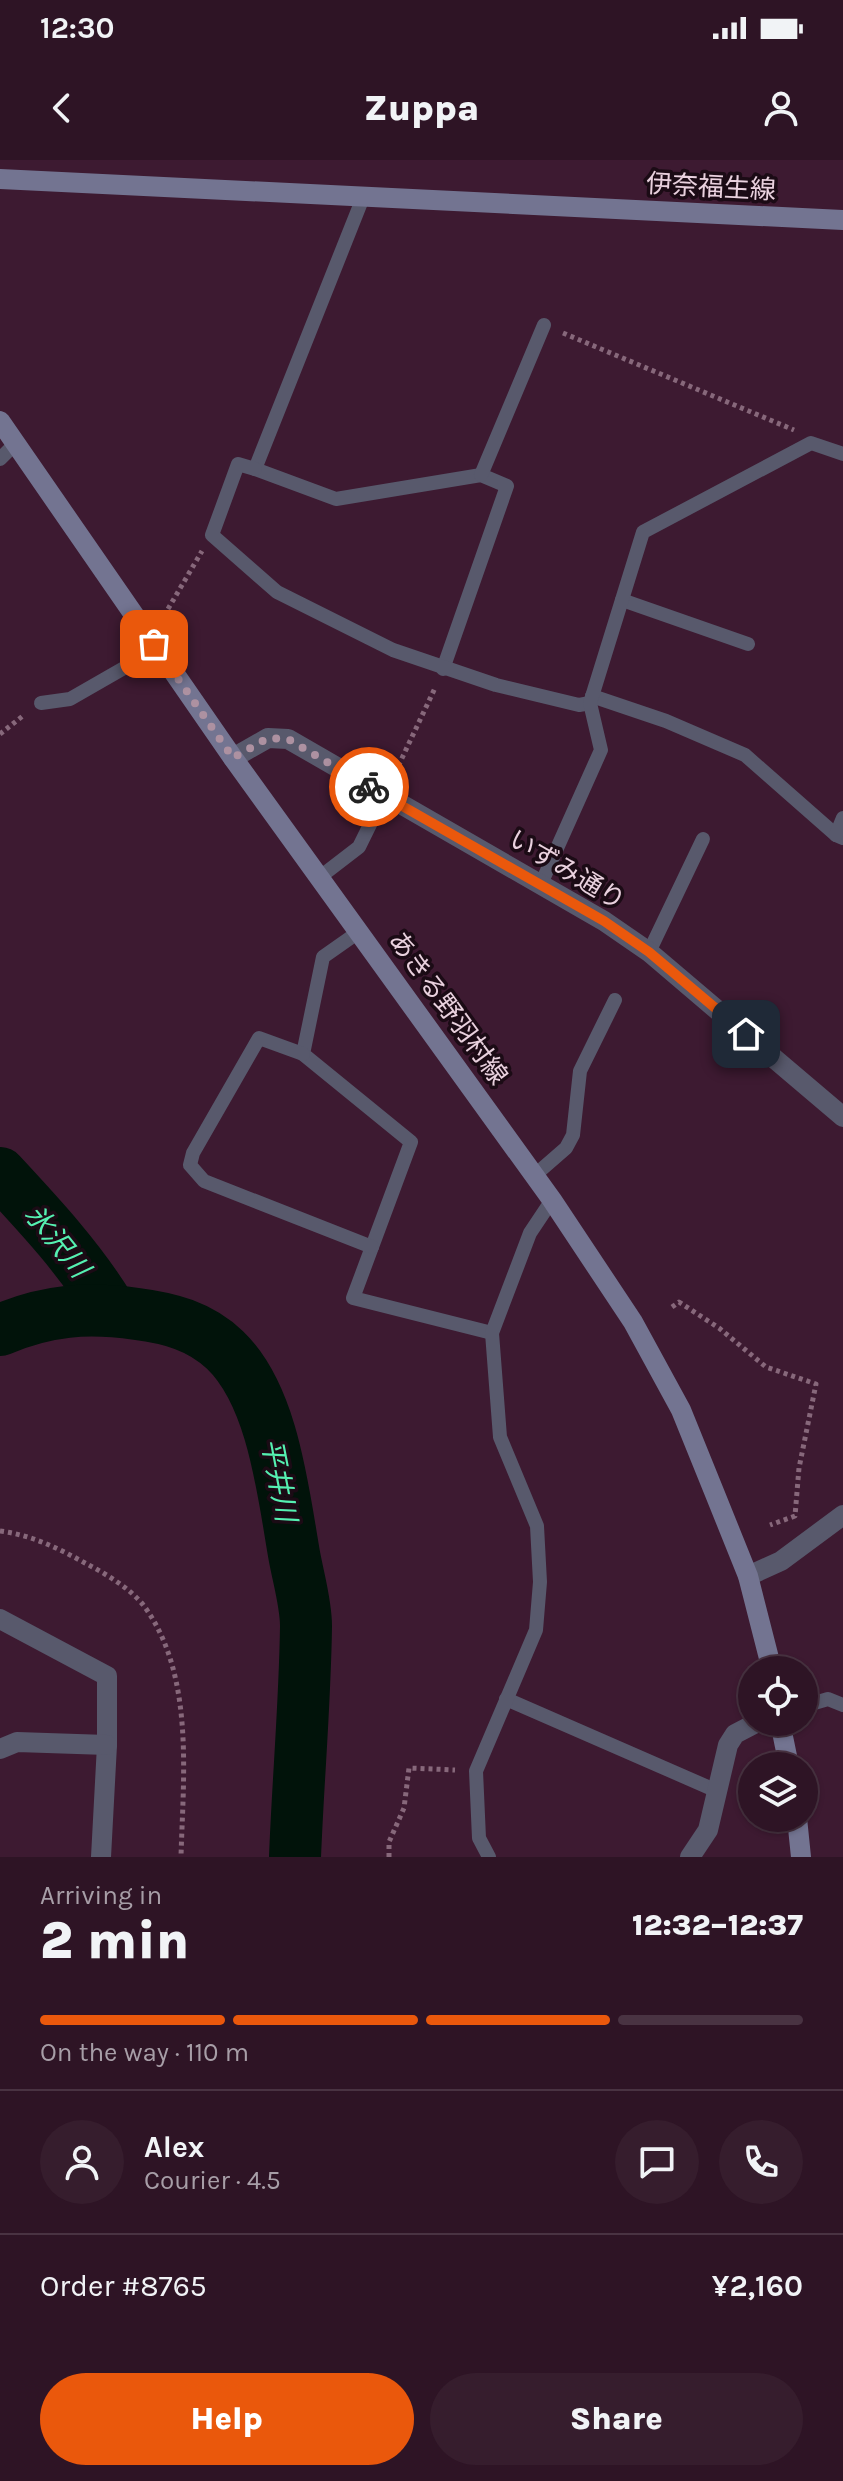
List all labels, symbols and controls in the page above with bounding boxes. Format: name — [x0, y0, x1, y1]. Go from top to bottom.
text: 12:30 — [40, 10, 115, 46]
icon: back — [40, 86, 84, 130]
icon: person — [759, 86, 803, 130]
text: Zuppa — [364, 87, 479, 129]
street label: 伊奈福生線 — [645, 168, 777, 206]
pin — [120, 610, 188, 678]
icon: bag — [132, 622, 176, 666]
courier — [329, 747, 409, 827]
icon: bike — [347, 765, 391, 809]
street label: いずみ通り — [503, 823, 631, 917]
street label: あきる野羽村線 — [382, 925, 514, 1091]
pin — [712, 1000, 780, 1068]
icon: home — [724, 1012, 768, 1056]
water label: 氷沢川 — [18, 1198, 98, 1286]
water label: 平井川 — [255, 1436, 304, 1527]
map controls — [738, 1656, 818, 1832]
button: locate — [738, 1656, 818, 1736]
button: layers — [738, 1752, 818, 1832]
text: Arriving in — [40, 1880, 162, 1911]
text: 12:32–12:37 — [632, 1907, 803, 1943]
text: 2 min — [40, 1910, 189, 1971]
text: On the way · 110 m — [40, 2037, 249, 2068]
button: person — [40, 2120, 124, 2204]
button: chat — [615, 2120, 699, 2204]
button: phone — [719, 2120, 803, 2204]
text: Alex — [144, 2129, 204, 2165]
text: Courier · 4.5 — [144, 2165, 281, 2196]
text: Order #8765 — [40, 2268, 207, 2304]
text: ¥2,160 — [712, 2268, 803, 2304]
button: Help — [40, 2373, 414, 2465]
button: Share — [430, 2373, 803, 2465]

